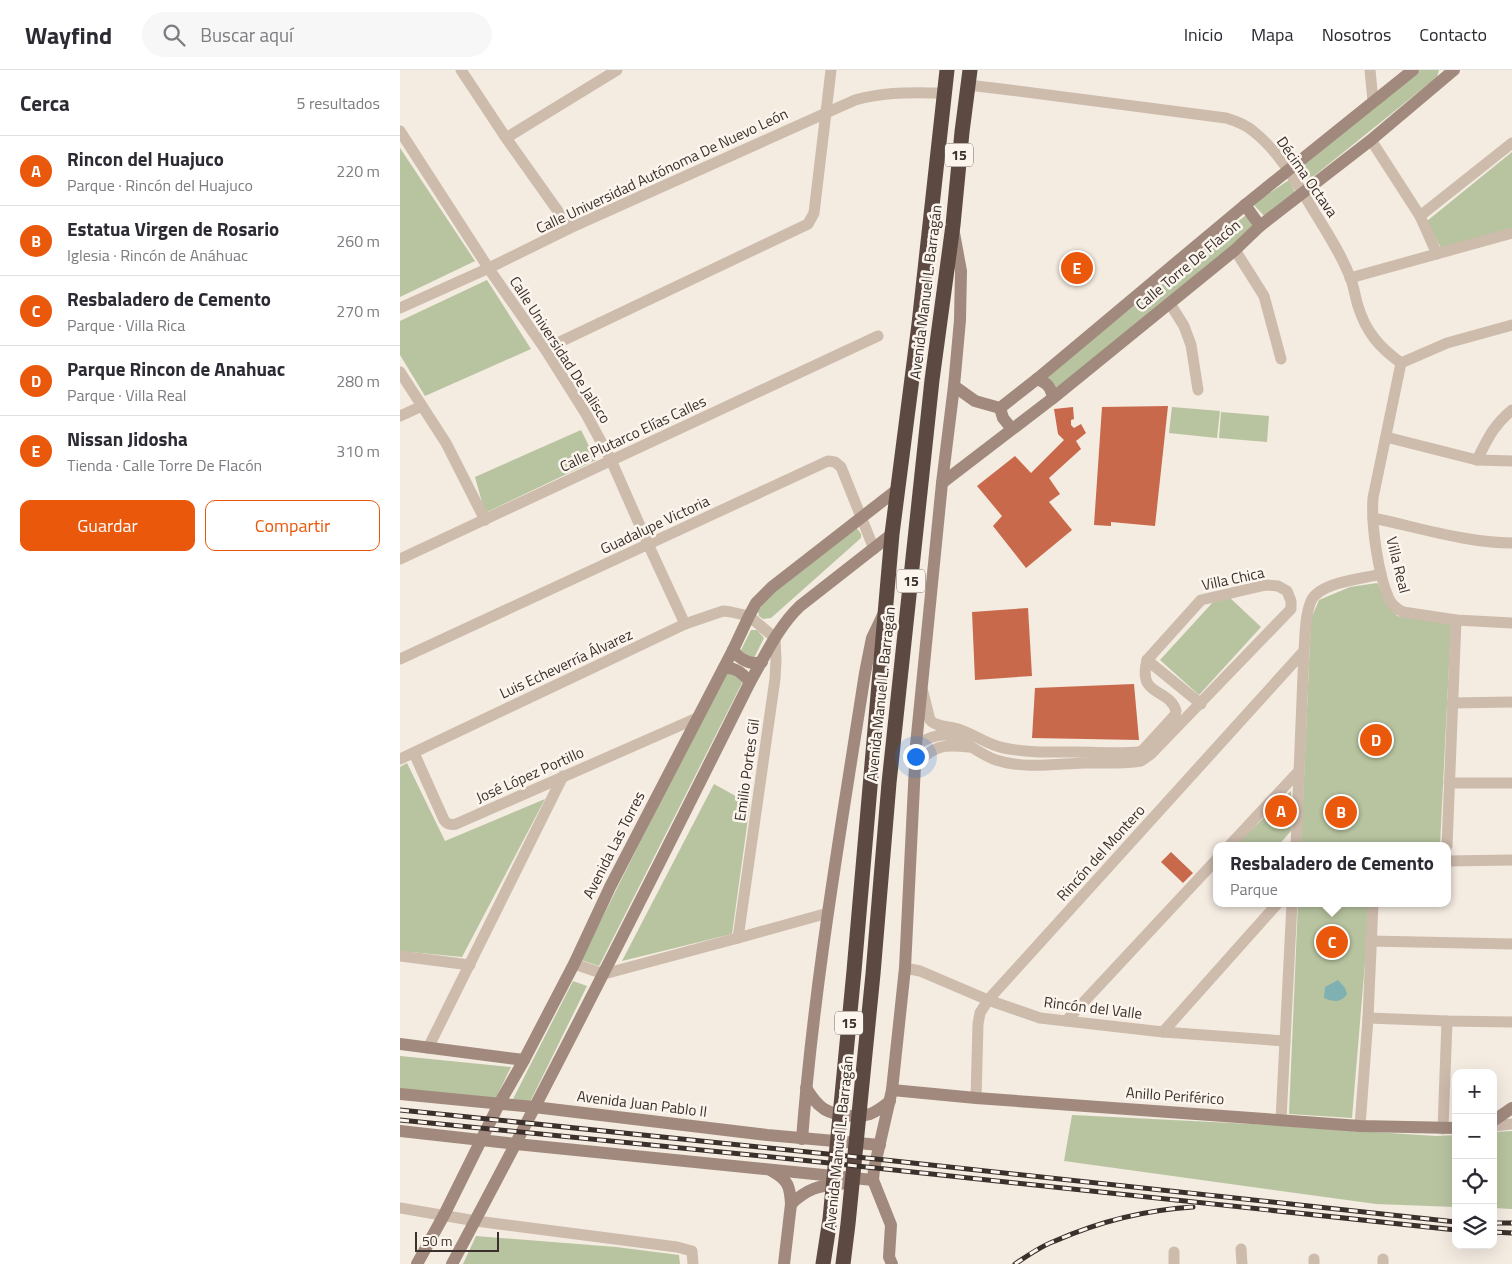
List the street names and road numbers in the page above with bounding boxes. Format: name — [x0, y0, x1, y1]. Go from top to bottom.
street label: Calle Universidad Autónoma De Nuevo León — [532, 102, 792, 239]
street label: Décima Octava — [1271, 132, 1344, 222]
road number: 15 — [945, 144, 973, 166]
street label: Avenida Manuel L. Barragán — [903, 203, 948, 380]
street label: Calle Torre De Flacón — [1130, 214, 1245, 315]
street label: Calle Universidad De Jalisco — [504, 271, 617, 428]
street label: Calle Plutarco Elías Calles — [556, 389, 710, 478]
street label: Guadalupe Victoria — [596, 489, 714, 560]
street label: Villa Real — [1380, 534, 1417, 596]
street label: Villa Chica — [1200, 561, 1267, 596]
road number: 15 — [897, 570, 925, 592]
street label: Avenida Manuel L. Barragán — [860, 605, 901, 782]
street label: Luis Echeverría Álvarez — [495, 623, 636, 704]
street label: Emilio Portes Gil — [728, 717, 765, 823]
street label: José López Portillo — [472, 740, 588, 809]
street label: Avenida Las Torres — [577, 787, 651, 902]
street label: Rincón del Montero — [1051, 799, 1150, 906]
street label: Rincón del Valle — [1043, 990, 1144, 1025]
road number: 15 — [835, 1011, 863, 1034]
street label: Avenida Manuel L. Barragán — [818, 1054, 859, 1231]
street label: Anillo Periférico — [1125, 1081, 1225, 1110]
street label: Avenida Juan Pablo II — [576, 1084, 708, 1123]

